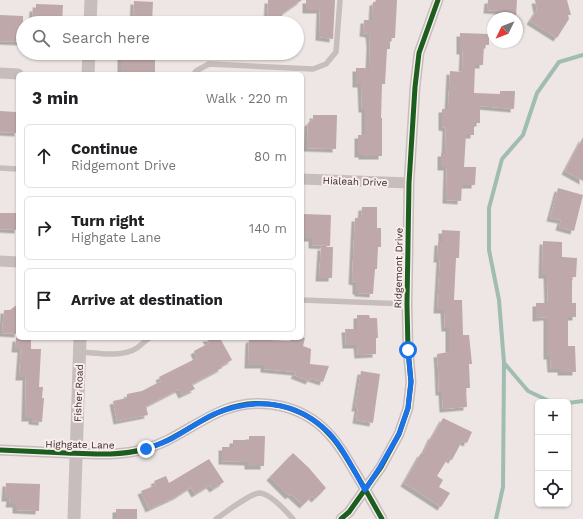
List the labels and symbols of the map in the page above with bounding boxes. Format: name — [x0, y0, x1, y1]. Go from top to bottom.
north arrow — [487, 12, 523, 48]
street label: Hialeah Drive — [322, 175, 388, 188]
street label: Ridgemont Drive — [392, 227, 405, 308]
route start — [399, 341, 417, 359]
street label: Fisher Road — [72, 364, 85, 422]
street label: Highgate Lane — [45, 438, 115, 451]
route end — [137, 440, 155, 458]

